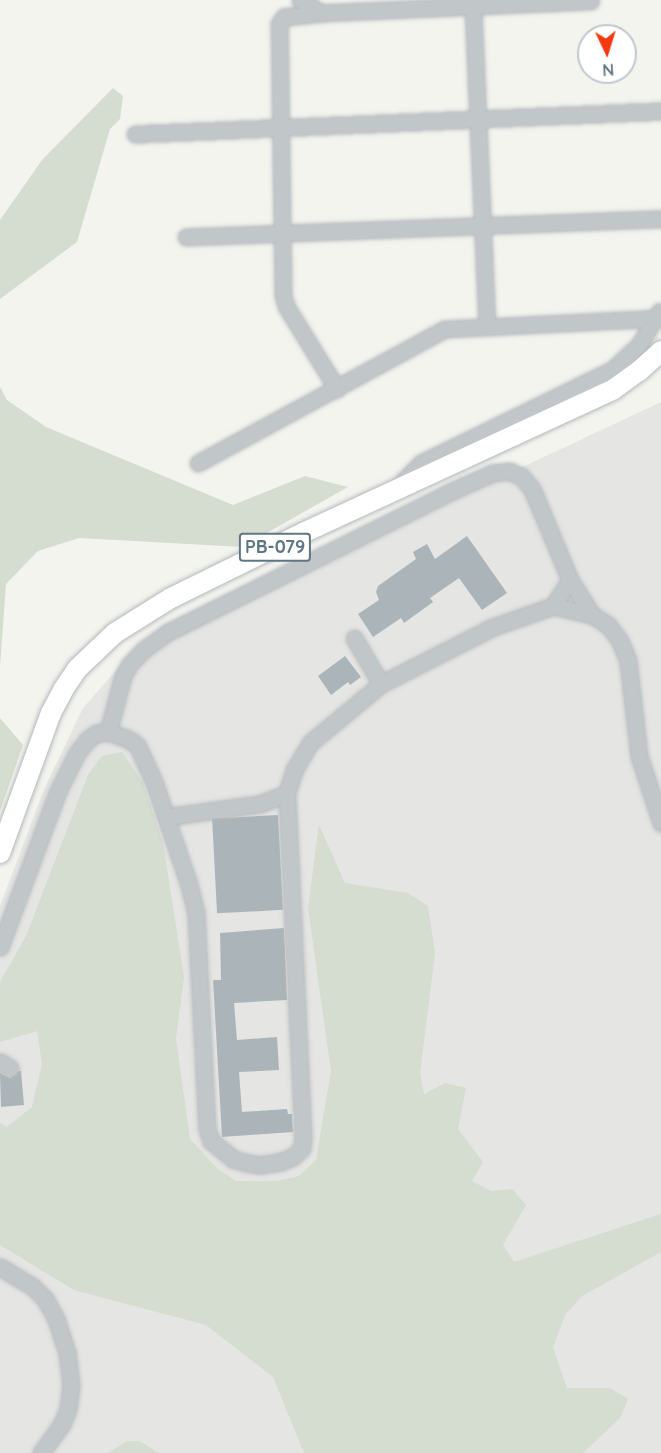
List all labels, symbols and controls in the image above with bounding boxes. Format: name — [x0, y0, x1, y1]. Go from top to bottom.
north arrow — [577, 24, 637, 84]
text: N — [602, 60, 615, 80]
road number: PB-079 — [238, 532, 312, 562]

